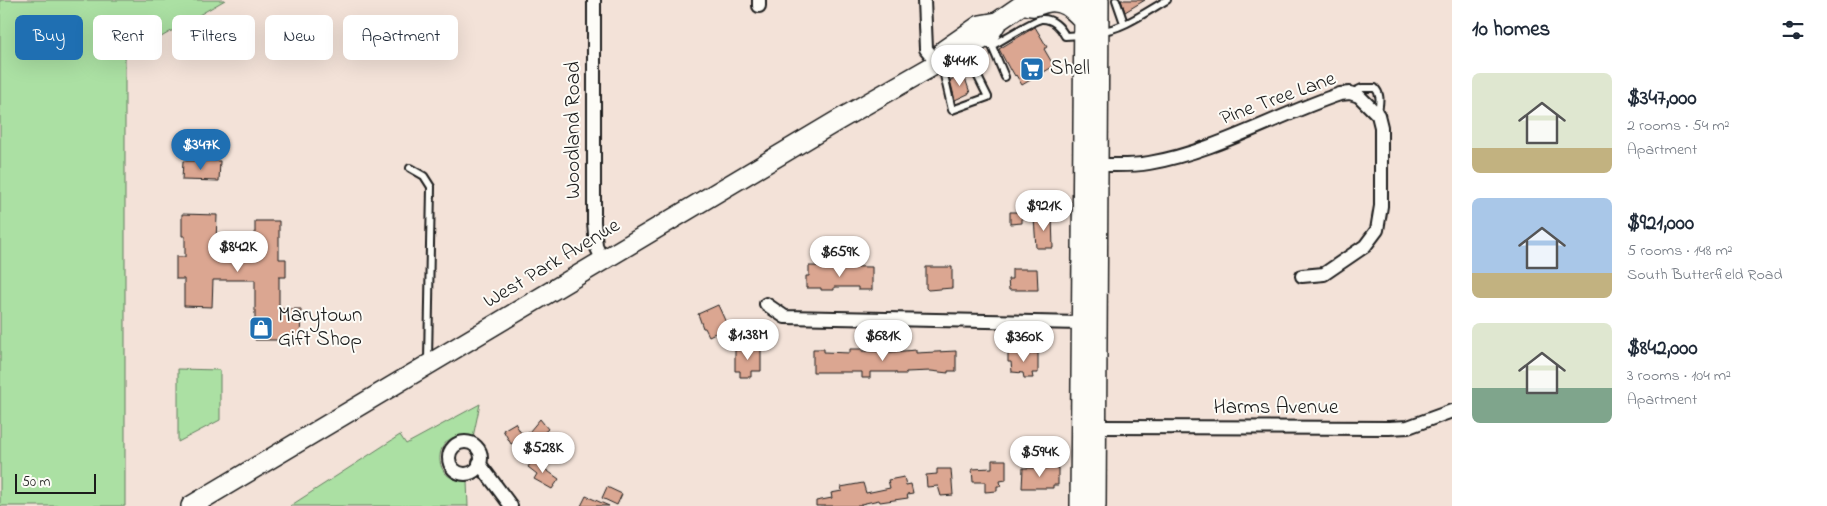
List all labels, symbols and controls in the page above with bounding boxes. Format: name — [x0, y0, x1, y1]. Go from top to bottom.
chip: Buy — [15, 15, 83, 60]
chip: Rent — [93, 15, 162, 60]
chip: Filters — [172, 15, 255, 60]
chip: New — [265, 15, 333, 60]
chip: Apartment — [343, 15, 458, 60]
text: 10 homes — [1472, 15, 1550, 45]
icon: filters — [1779, 16, 1807, 44]
pin: $441K — [925, 44, 995, 87]
text: $441K — [942, 49, 978, 73]
place label: Shell — [1050, 54, 1090, 84]
supermarket icon: Shell — [1019, 56, 1045, 82]
street label: Woodland Road — [559, 61, 589, 199]
street label: Pine Tree Lane — [1216, 64, 1341, 134]
text: $347,000 — [1627, 84, 1697, 114]
icon: home — [1512, 93, 1572, 153]
text: 2 rooms · 54 m² — [1627, 114, 1729, 138]
pin: $347K — [166, 128, 236, 171]
text: $347K — [182, 133, 220, 157]
text: Apartment — [1627, 138, 1697, 162]
pin: $921K — [1009, 190, 1079, 232]
text: $921K — [1026, 194, 1062, 218]
text: $921,000 — [1627, 209, 1694, 239]
street label: West Park Avenue — [478, 211, 627, 317]
icon: home — [1512, 218, 1572, 278]
pin: $842K — [203, 230, 273, 273]
text: $842K — [219, 235, 257, 259]
pin: $659K — [805, 236, 875, 278]
text: 5 rooms · 148 m² — [1627, 239, 1733, 263]
text: $659K — [821, 240, 859, 264]
text: South Butterfield Road — [1627, 263, 1782, 287]
place label: Marytown Gift Shop — [278, 301, 362, 355]
shop icon: Marytown Gift Shop — [248, 315, 274, 341]
pin: $1.38M — [707, 318, 789, 361]
pin: $681K — [848, 320, 918, 362]
pin: $360K — [989, 320, 1059, 363]
text: $1.38M — [728, 323, 768, 347]
text: $681K — [865, 324, 901, 348]
text: $360K — [1005, 325, 1043, 349]
text: $842,000 — [1627, 334, 1698, 364]
icon: home — [1512, 343, 1572, 403]
text: 3 rooms · 104 m² — [1627, 364, 1731, 388]
text: Apartment — [1627, 388, 1697, 412]
street label: Harms Avenue — [1213, 393, 1339, 423]
pin: $528K — [508, 432, 578, 474]
text: $528K — [523, 436, 563, 460]
pin: $594K — [1005, 436, 1075, 478]
text: $594K — [1021, 440, 1059, 464]
scale bar — [15, 471, 96, 494]
text: 50 m — [22, 472, 50, 493]

